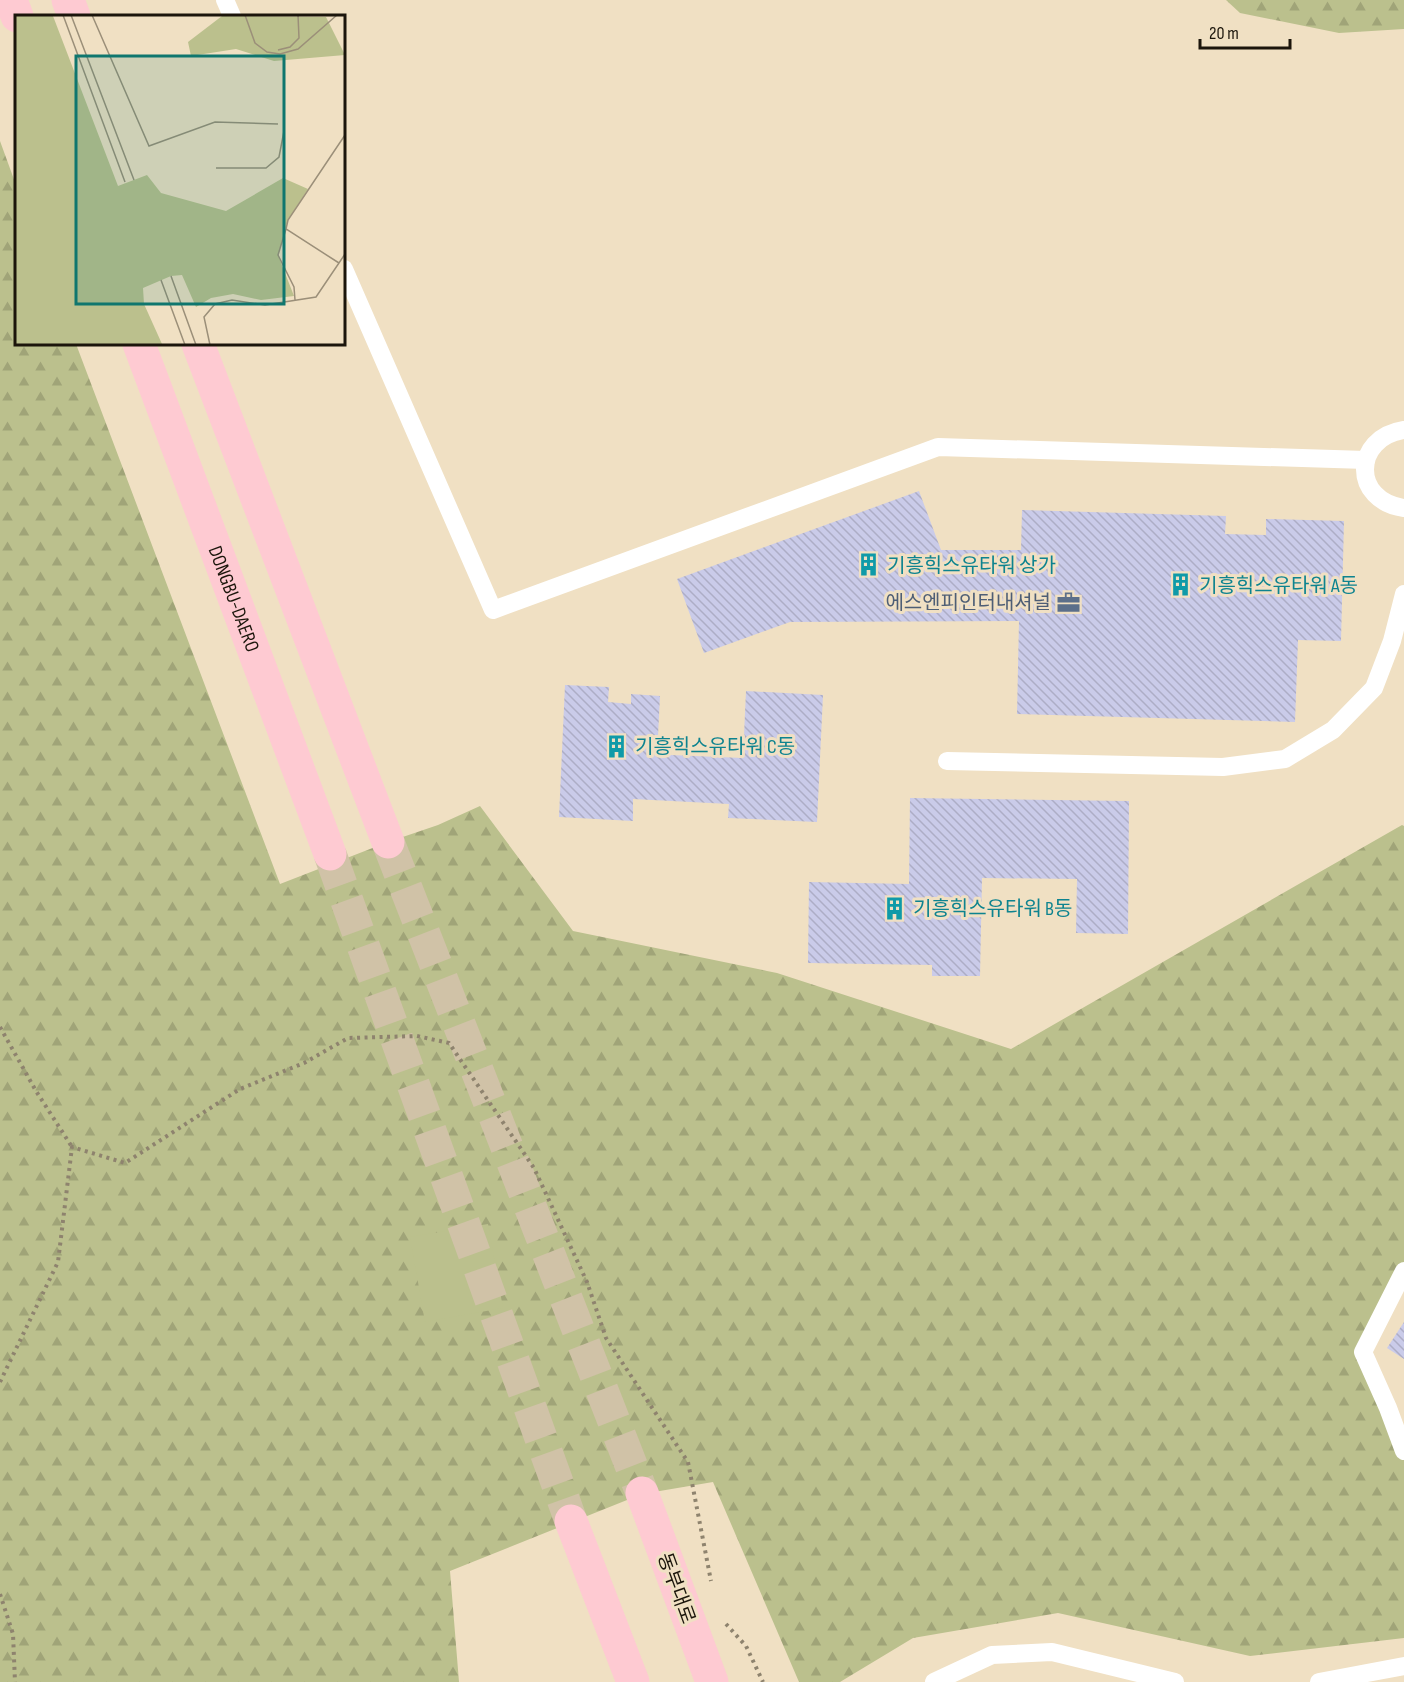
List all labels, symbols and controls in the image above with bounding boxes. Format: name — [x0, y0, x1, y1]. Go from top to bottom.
scale bar — [1200, 12, 1290, 50]
inset map — [15, 15, 345, 345]
text: 20 m — [1209, 23, 1239, 44]
street label: DONGBU-DAERO — [203, 543, 264, 655]
building icon: 기흥힉스유타워 상가 — [856, 552, 882, 578]
place label: 기흥힉스유타워 상가 — [887, 554, 1056, 578]
building icon: 기흥힉스유타워 A동 — [1168, 572, 1194, 598]
place label: 기흥힉스유타워 A동 — [1199, 574, 1358, 598]
office icon: 에스엔피인터내셔널 — [1056, 589, 1082, 615]
place label: 에스엔피인터내셔널 — [885, 591, 1051, 615]
building icon: 기흥힉스유타워 C동 — [604, 733, 630, 759]
place label: 기흥힉스유타워 C동 — [635, 735, 795, 759]
building icon: 기흥힉스유타워 B동 — [882, 895, 908, 921]
place label: 기흥힉스유타워 B동 — [913, 897, 1072, 921]
street label: 동부대로 — [652, 1550, 700, 1627]

